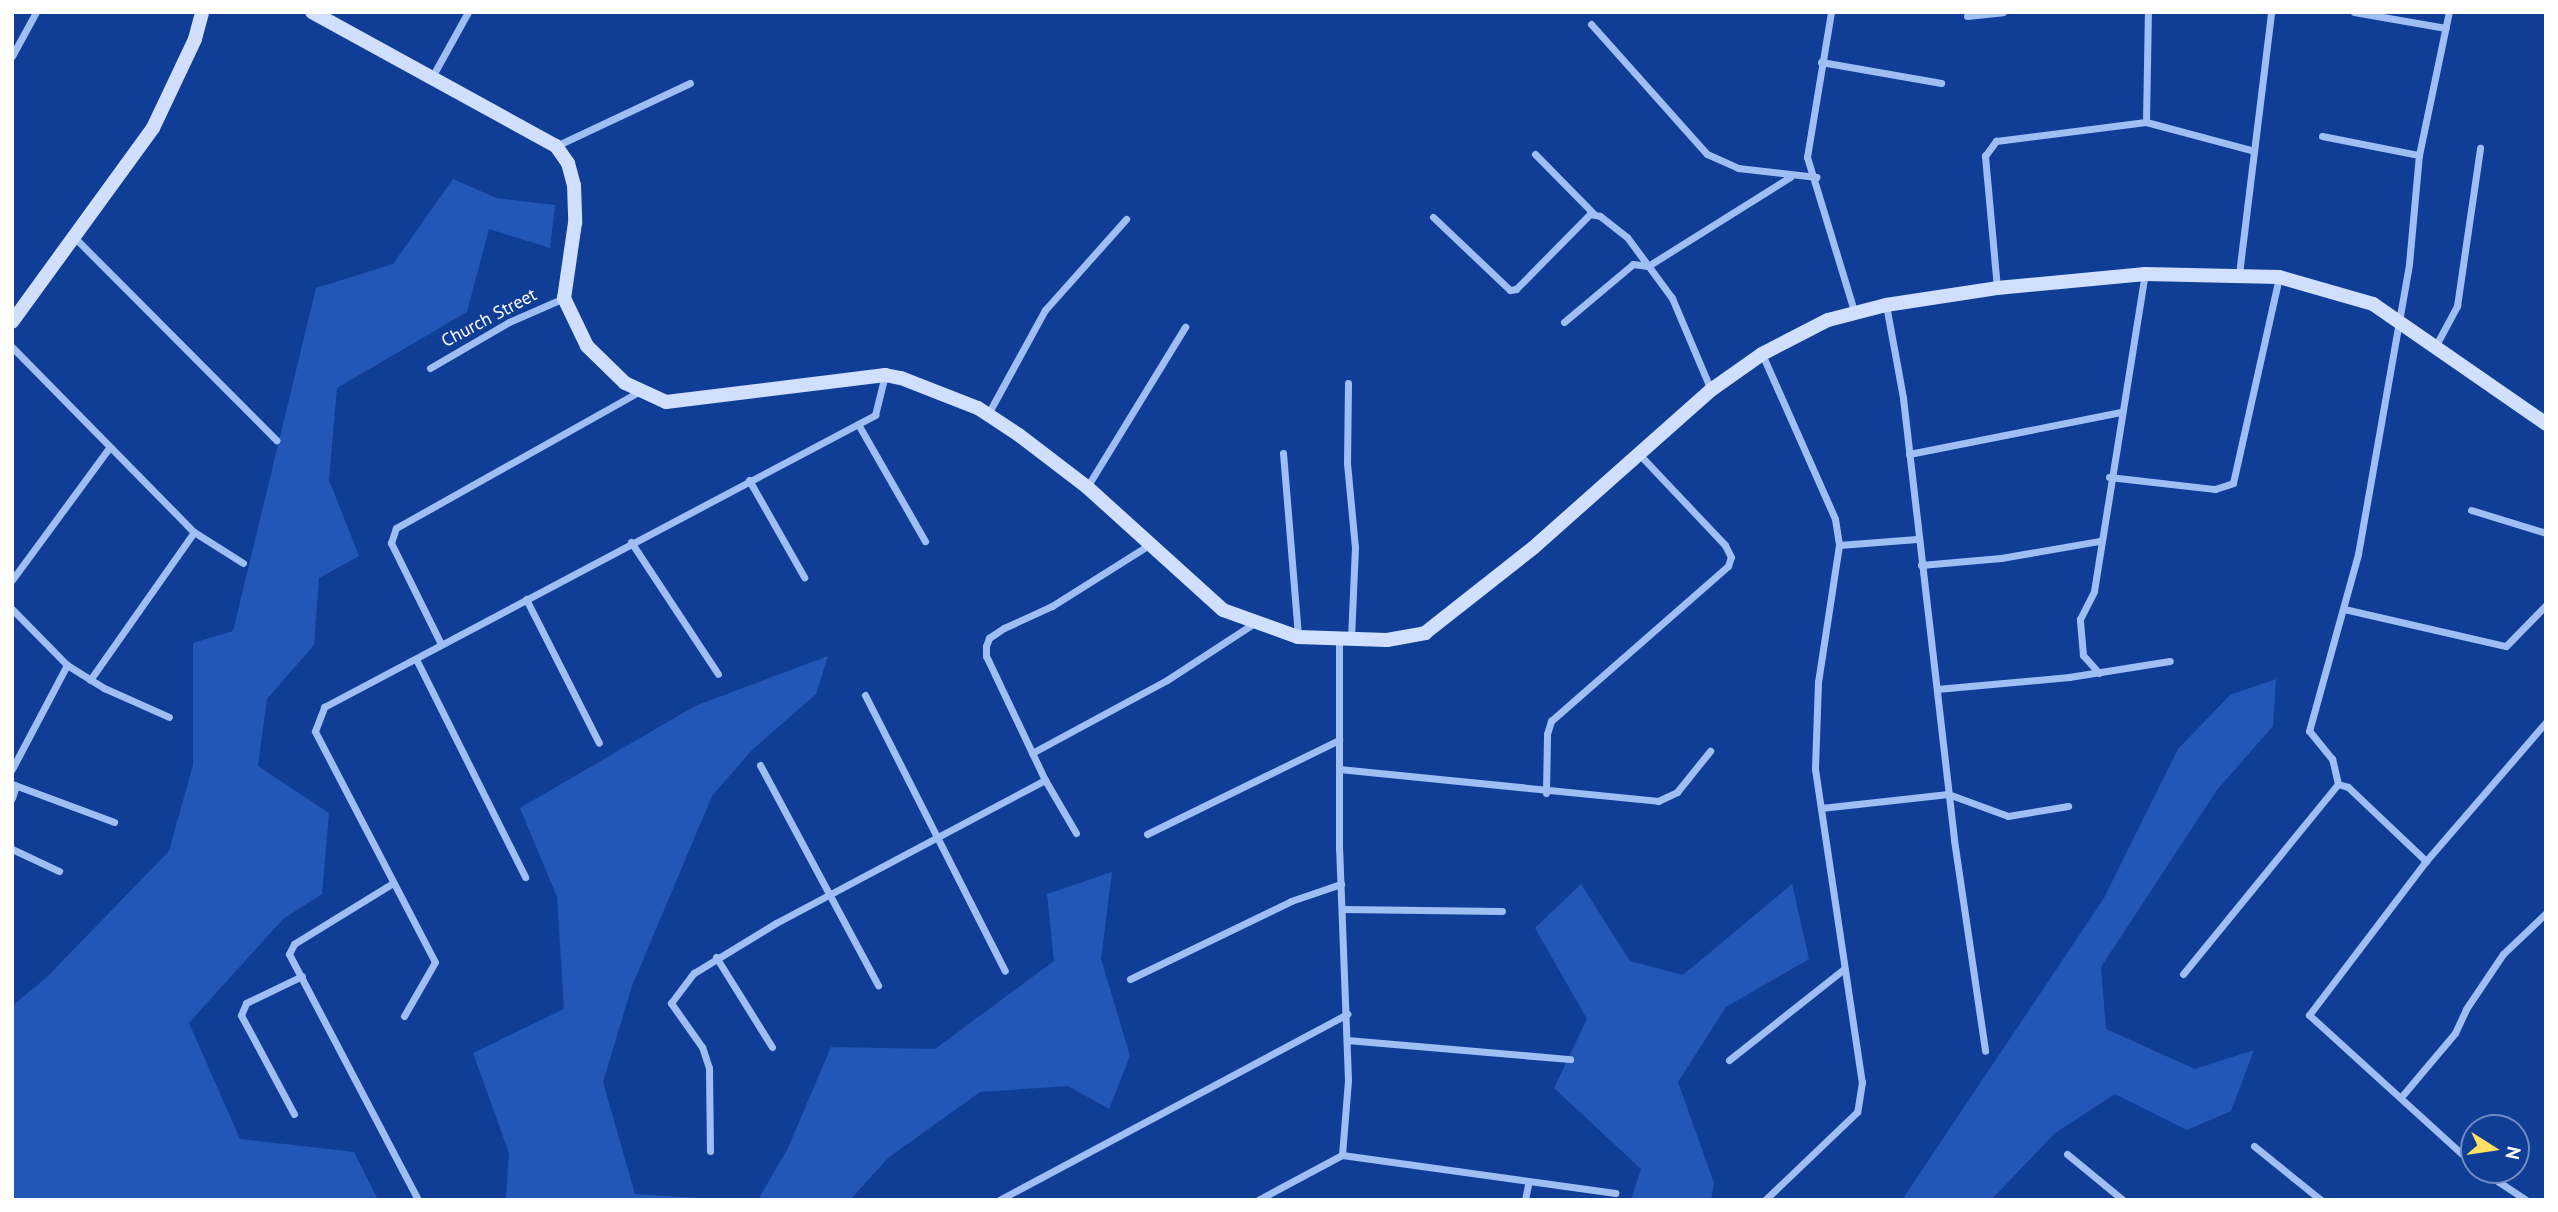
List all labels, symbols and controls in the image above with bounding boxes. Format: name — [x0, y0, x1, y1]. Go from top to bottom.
street label: Church Street — [438, 284, 540, 352]
north arrow — [2460, 1114, 2530, 1184]
text: N — [2501, 1144, 2527, 1162]

